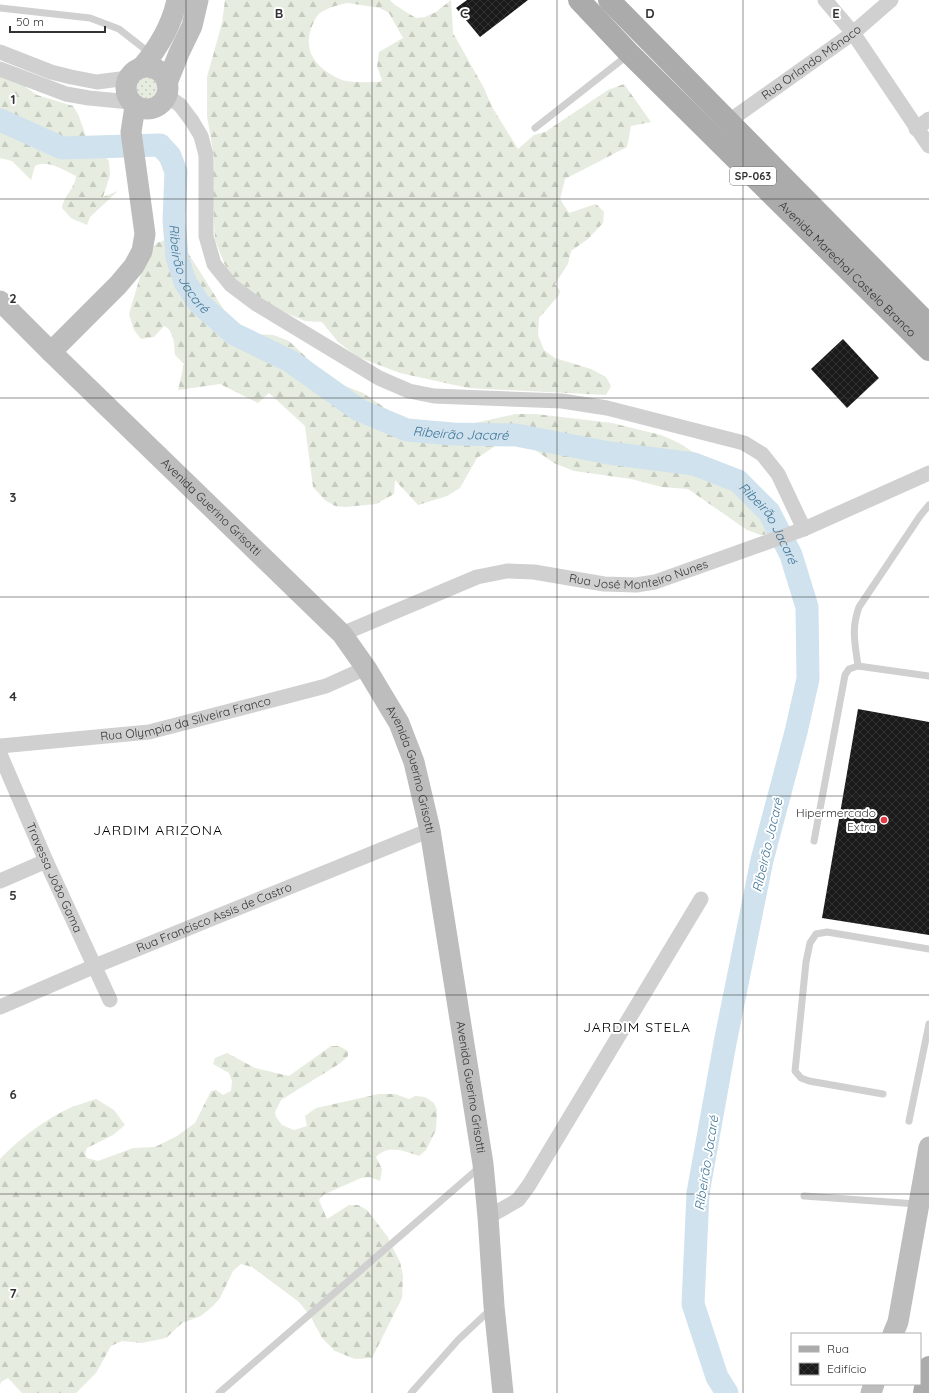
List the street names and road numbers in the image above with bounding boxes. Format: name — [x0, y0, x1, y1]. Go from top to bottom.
street label: Rua Orlando Mônaco — [758, 21, 864, 103]
road number: SP-063 — [730, 167, 776, 185]
street label: Avenida Marechal Castelo Branco — [776, 198, 919, 340]
street label: Avenida Guerino Grisotti — [158, 455, 265, 559]
street label: Rua José Monteiro Nunes — [568, 556, 710, 592]
street label: Rua Olympia da Silveira Franco — [100, 693, 272, 744]
street label: Avenida Guerino Grisotti — [383, 703, 438, 834]
street label: Travessa João Gama — [23, 820, 86, 935]
street label: Rua Francisco Assis de Castro — [134, 879, 294, 955]
street label: Avenida Guerino Grisotti — [453, 1020, 489, 1154]

